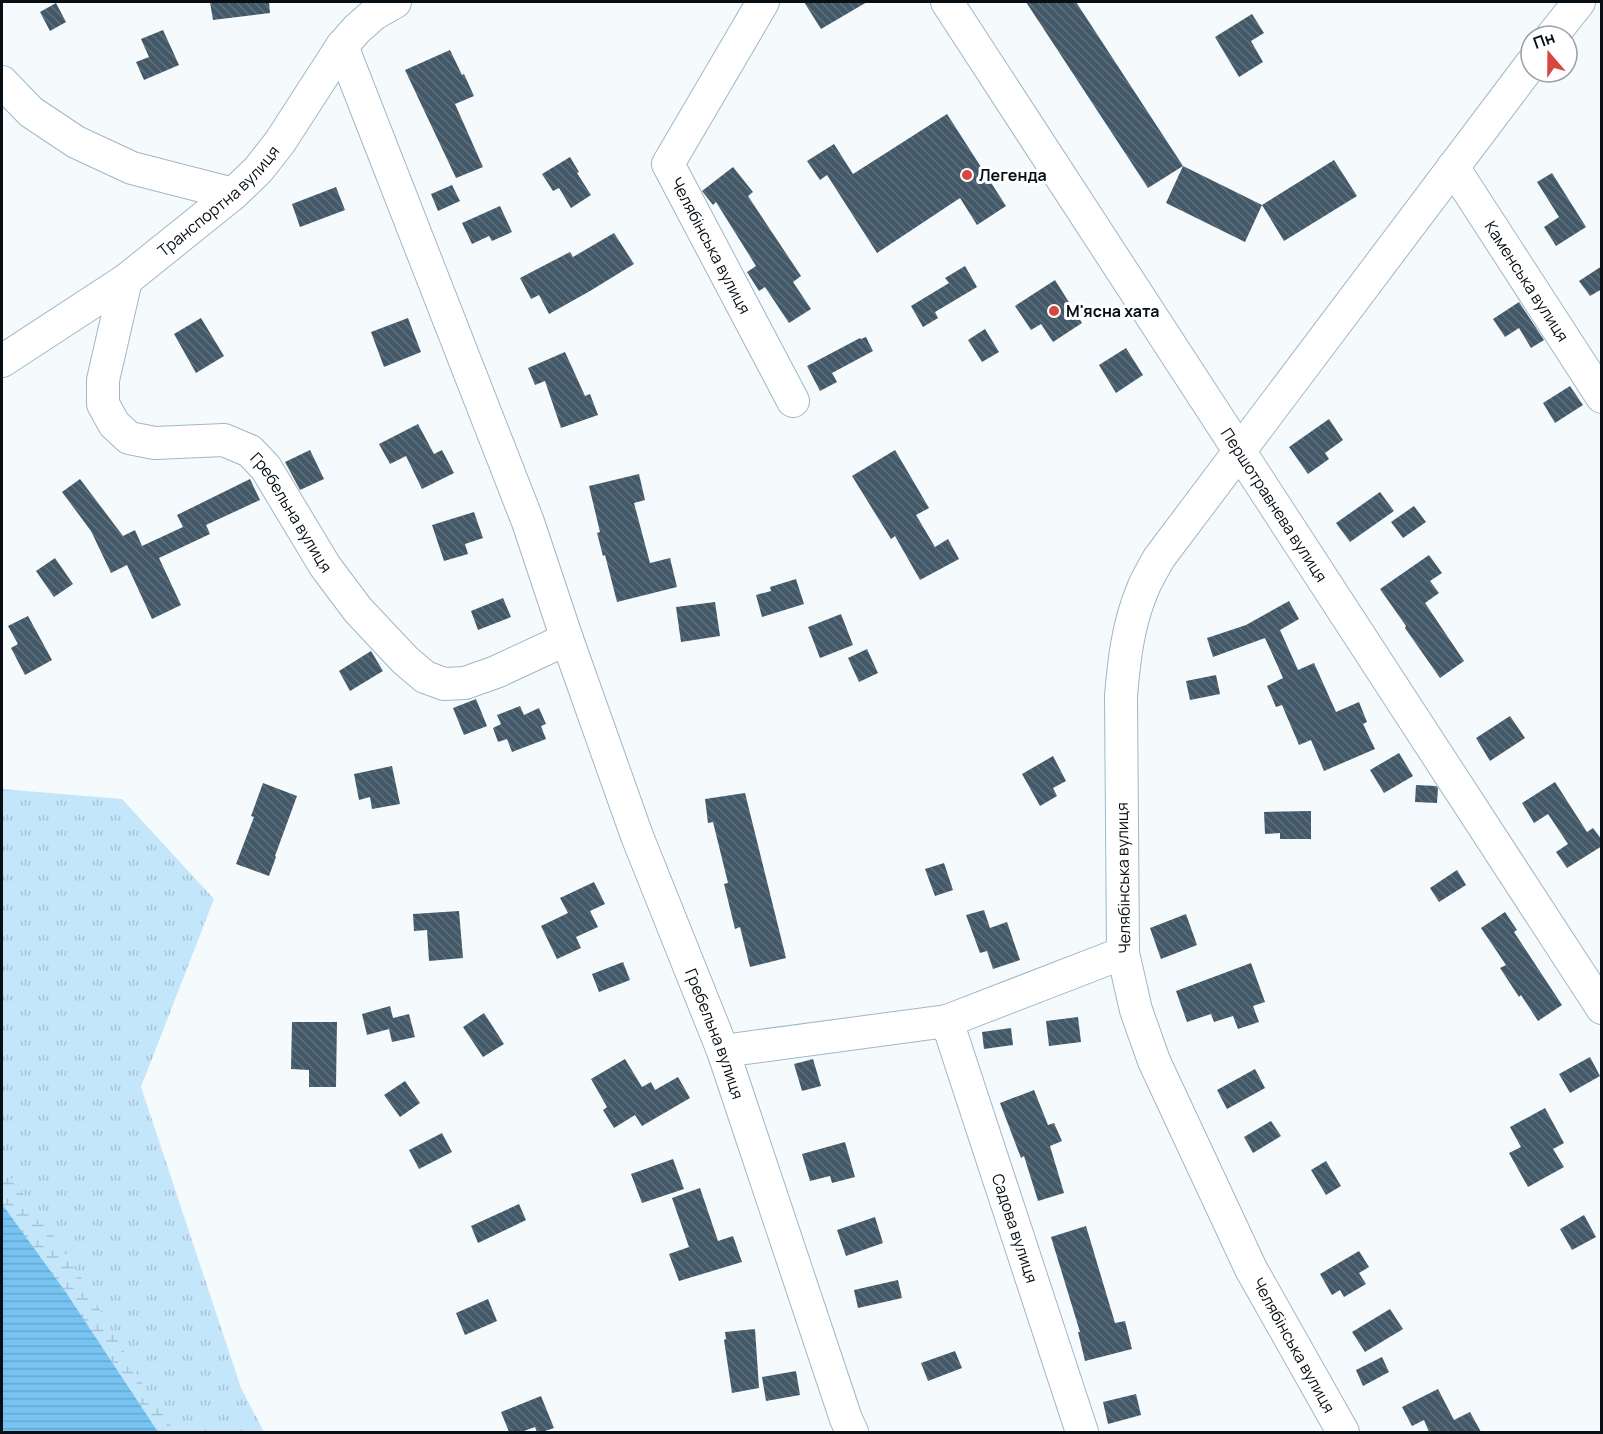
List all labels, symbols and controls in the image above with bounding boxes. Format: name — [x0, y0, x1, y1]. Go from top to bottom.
north arrow — [1519, 24, 1579, 84]
text: Пн — [1530, 26, 1558, 54]
street label: Транспортна вулиця — [153, 141, 284, 261]
place label: Легенда — [979, 164, 1047, 186]
marker: Легенда — [960, 168, 974, 182]
street label: Челябінська вулиця — [666, 173, 756, 318]
street label: Каменська вулиця — [1480, 217, 1574, 346]
place label: М'ясна хата — [1066, 300, 1160, 322]
marker: М'ясна хата — [1047, 304, 1061, 318]
street label: Першотравнева вулиця — [1216, 424, 1333, 586]
street label: Гребельна вулиця — [246, 447, 337, 577]
street label: Челябінська вулиця — [1111, 802, 1135, 954]
street label: Гребельна вулиця — [680, 965, 749, 1102]
street label: Садова вулиця — [987, 1171, 1043, 1286]
street label: Челябінська вулиця — [1248, 1273, 1340, 1417]

